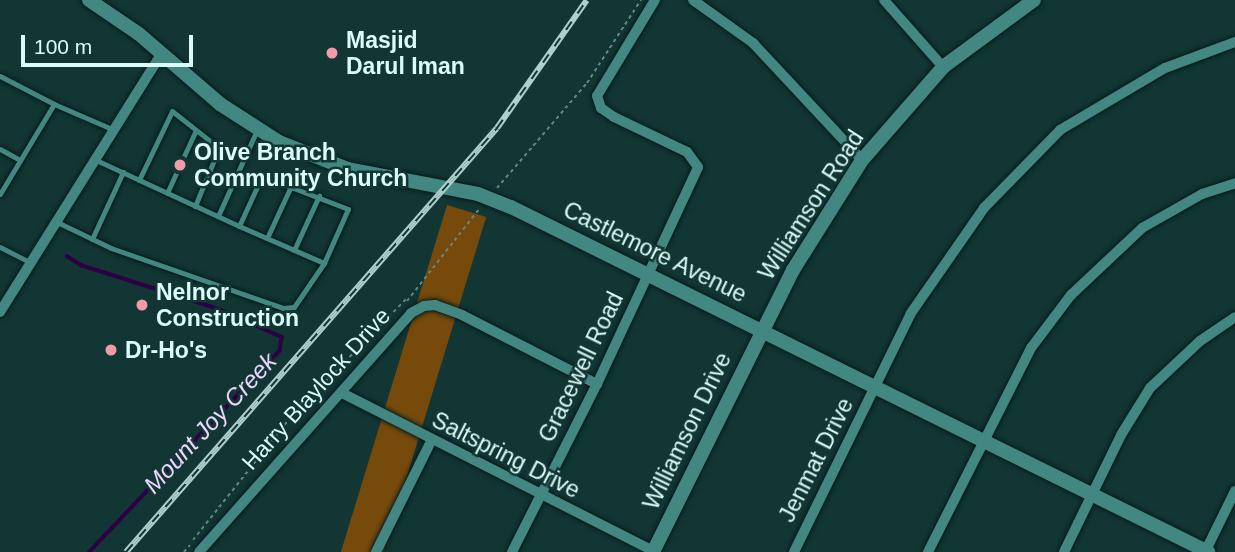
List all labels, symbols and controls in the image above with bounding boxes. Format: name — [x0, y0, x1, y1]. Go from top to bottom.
scale bar — [24, 21, 196, 65]
place label: Masjid Darul Iman — [346, 26, 465, 80]
text: 100 m — [34, 35, 92, 58]
marker: Masjid Darul Iman — [324, 45, 340, 61]
street label: Williamson Road — [752, 125, 870, 285]
place label: Olive Branch Community Church — [194, 138, 407, 192]
marker: Olive Branch Community Church — [172, 157, 188, 173]
street label: Castlemore Avenue — [558, 195, 752, 309]
place label: Nelnor Construction — [156, 278, 299, 332]
street label: Gracewell Road — [533, 287, 629, 447]
marker: Nelnor Construction — [134, 297, 150, 313]
street label: Harry Blaylock Drive — [236, 302, 396, 476]
place label: Dr-Ho's — [125, 336, 207, 364]
marker: Dr-Ho's — [103, 342, 119, 358]
water label: Mount Joy Creek — [138, 347, 282, 499]
street label: Williamson Drive — [637, 348, 737, 514]
street label: Jenmat Drive — [773, 393, 859, 527]
street label: Saltspring Drive — [427, 406, 585, 504]

